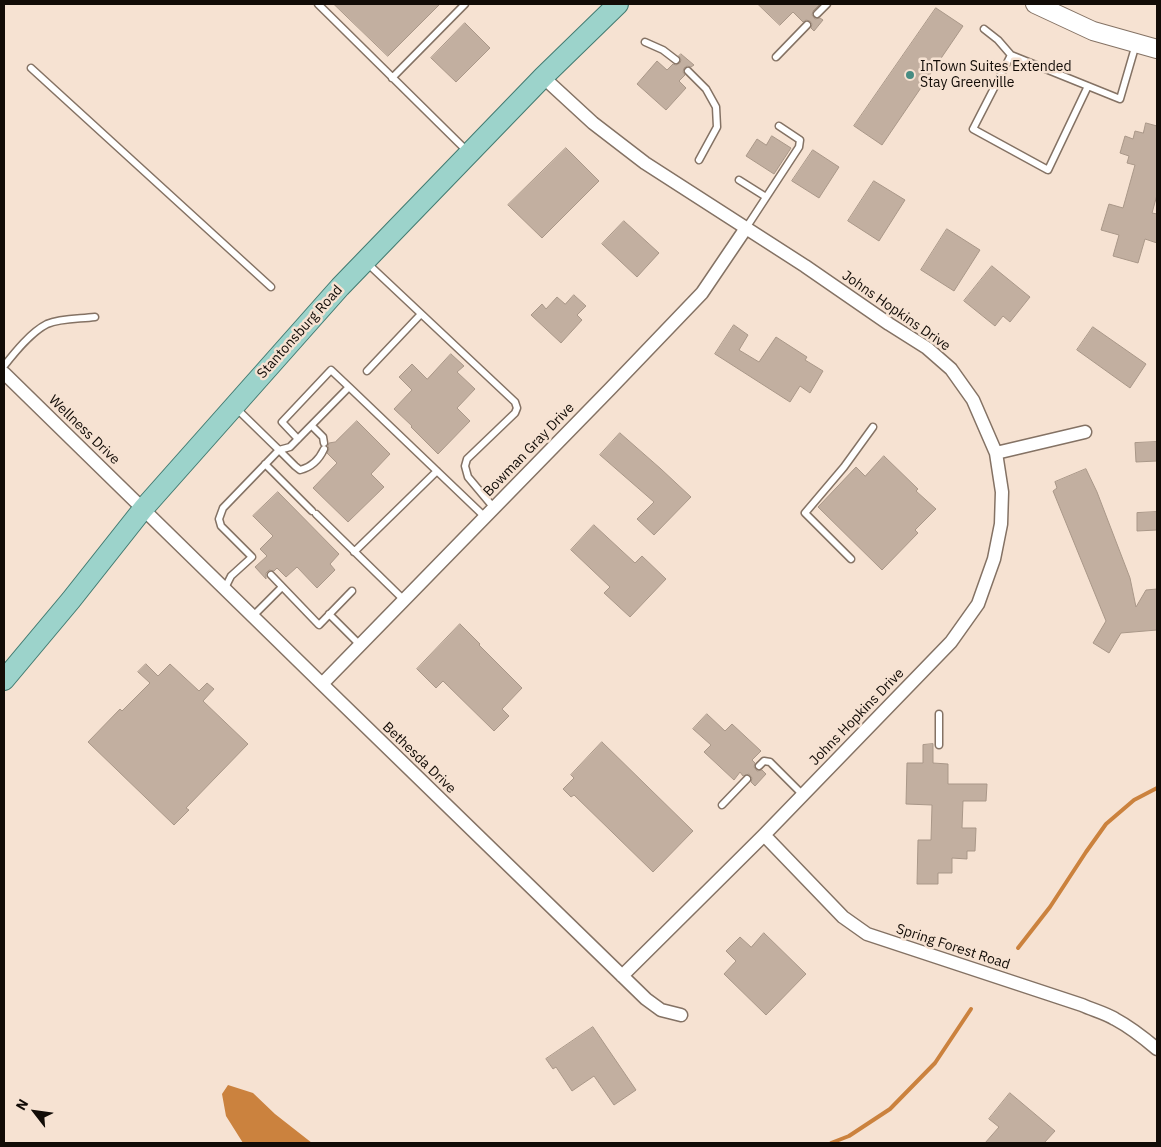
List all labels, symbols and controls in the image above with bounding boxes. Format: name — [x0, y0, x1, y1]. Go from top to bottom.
place label: InTown Suites Extended Stay Greenville — [920, 59, 1072, 92]
marker: InTown Suites Extended Stay Greenville — [904, 69, 916, 81]
street label: Johns Hopkins Drive — [839, 267, 953, 355]
street label: Stantonsburg Road — [254, 282, 346, 382]
street label: Wellness Drive — [45, 392, 123, 468]
street label: Bowman Gray Drive — [480, 400, 578, 500]
street label: Johns Hopkins Drive — [806, 665, 908, 769]
street label: Bethesda Drive — [379, 719, 459, 797]
street label: Spring Forest Road — [894, 921, 1012, 973]
north arrow — [10, 1087, 60, 1137]
text: N — [12, 1096, 32, 1113]

